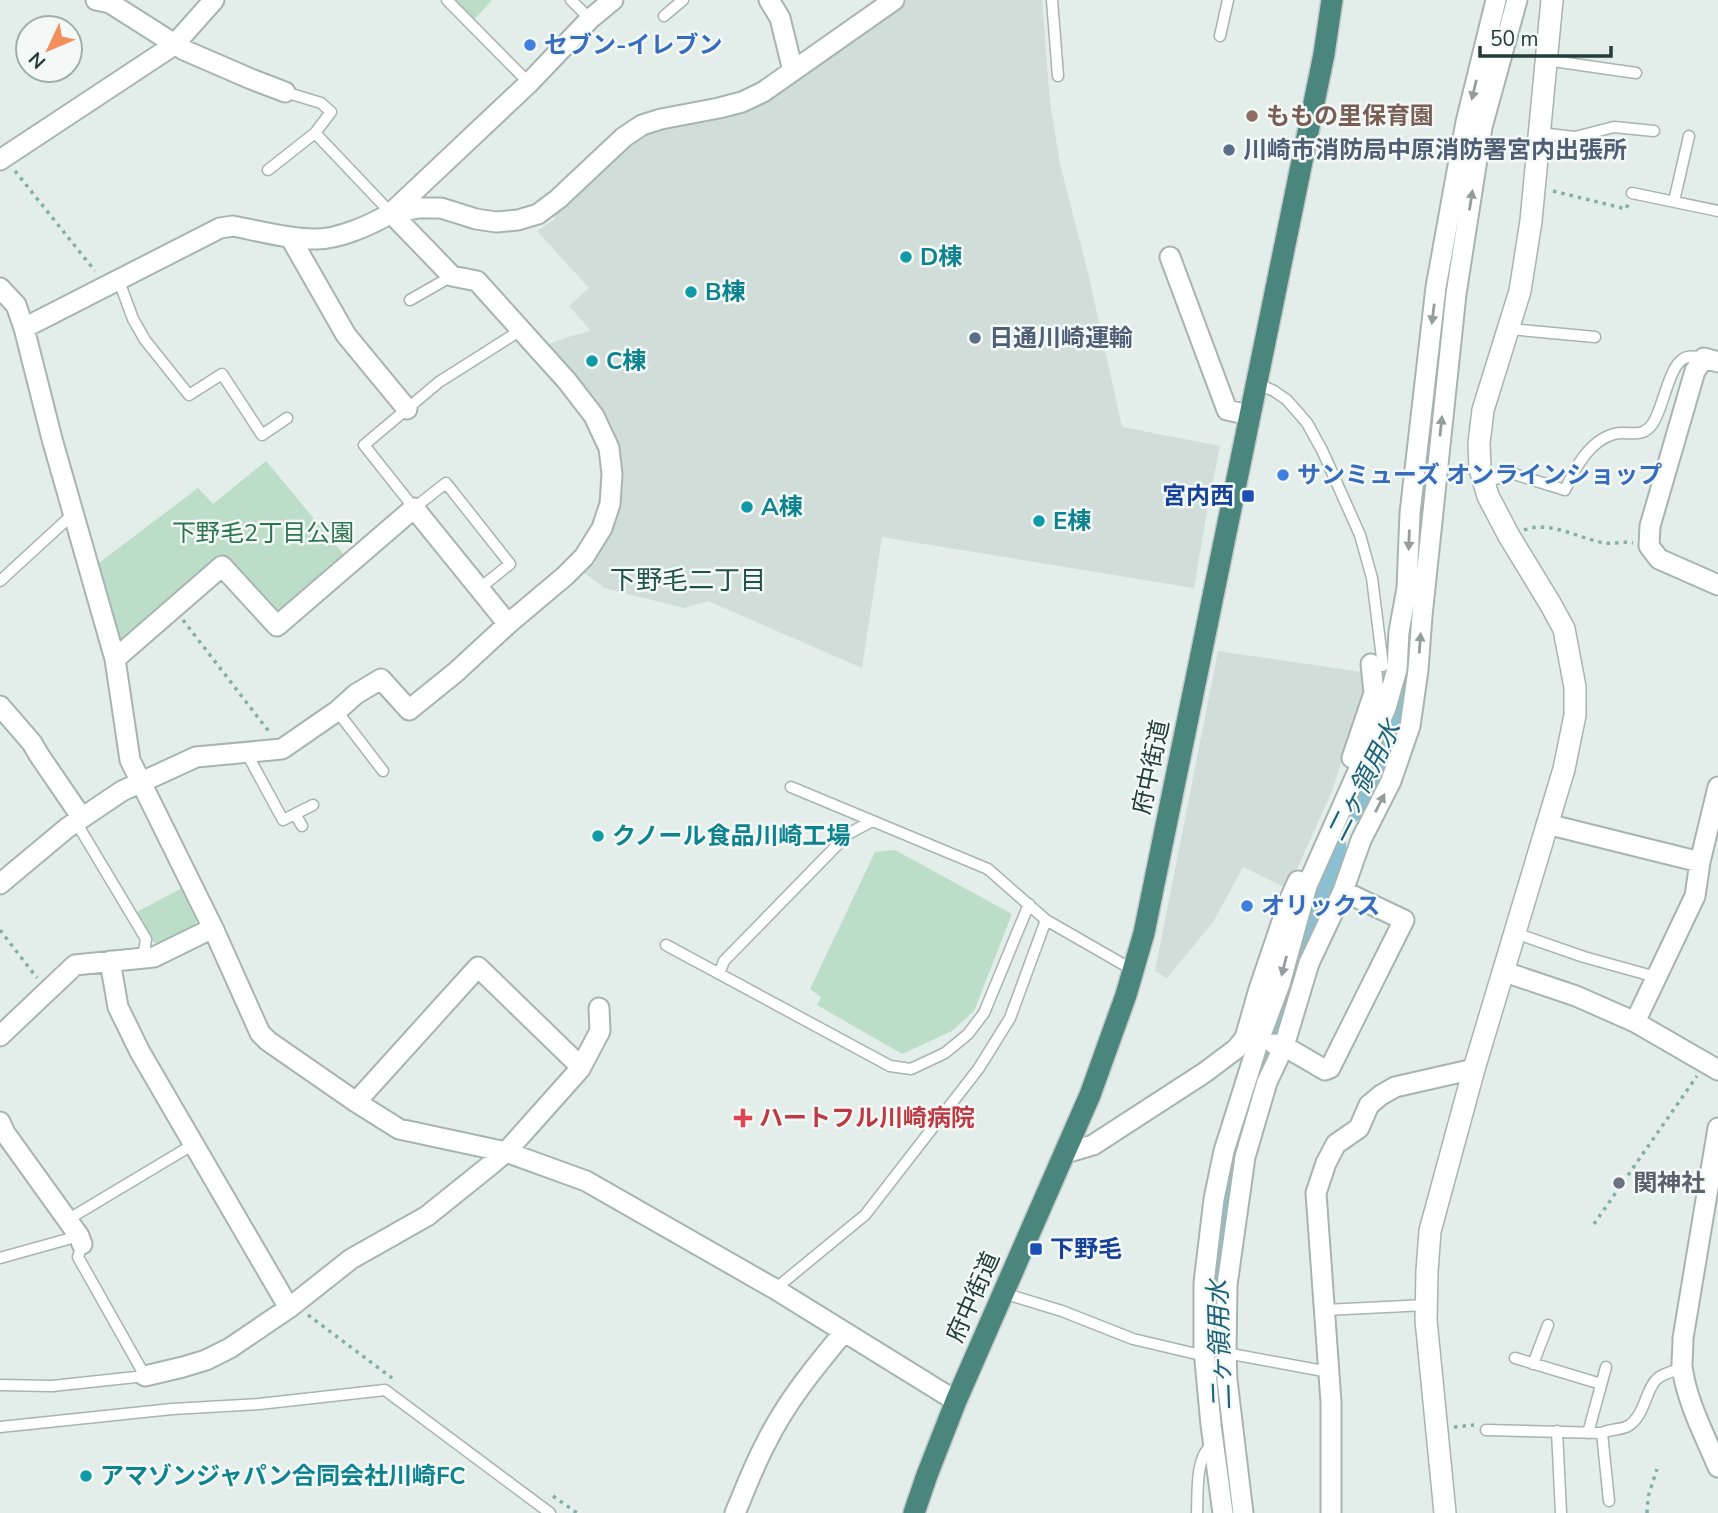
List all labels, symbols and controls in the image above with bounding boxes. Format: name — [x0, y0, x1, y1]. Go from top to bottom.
north arrow — [14, 14, 84, 84]
scale bar — [1480, 14, 1611, 58]
text: 50 m — [1490, 25, 1539, 53]
place label: セブン-イレブン — [544, 29, 722, 61]
marker: セブン-イレブン — [522, 37, 538, 53]
text: N — [23, 46, 52, 74]
one-way arrow — [1468, 79, 1479, 101]
place label: ももの里保育園 — [1266, 100, 1434, 132]
marker: ももの里保育園 — [1244, 108, 1260, 124]
place label: 川崎市消防局中原消防署宮内出張所 — [1243, 134, 1627, 166]
marker: 川崎市消防局中原消防署宮内出張所 — [1221, 142, 1237, 158]
one-way arrow — [1466, 189, 1477, 211]
place label: D棟 — [920, 241, 962, 273]
marker: D棟 — [898, 249, 914, 265]
place label: B棟 — [705, 276, 746, 308]
marker: B棟 — [683, 284, 699, 300]
one-way arrow — [1427, 303, 1438, 325]
place label: 日通川崎運輸 — [989, 322, 1133, 354]
marker: 日通川崎運輸 — [967, 330, 983, 346]
place label: C棟 — [606, 345, 646, 377]
marker: C棟 — [584, 353, 600, 369]
one-way arrow — [1436, 415, 1447, 437]
place label: サンミューズ オンラインショップ — [1297, 459, 1662, 491]
marker: サンミューズ オンラインショップ — [1275, 467, 1291, 483]
place label: 宮内西 — [1162, 480, 1234, 512]
marker: 宮内西 — [1240, 488, 1256, 504]
place label: A棟 — [761, 491, 803, 523]
marker: A棟 — [739, 499, 755, 515]
place label: E棟 — [1053, 505, 1091, 537]
marker: E棟 — [1031, 513, 1047, 529]
park label: 下野毛2丁目公園 — [172, 517, 354, 549]
one-way arrow — [1404, 529, 1415, 551]
district label: 下野毛二丁目 — [610, 563, 766, 598]
one-way arrow — [1414, 632, 1425, 654]
water label: 二ヶ領用水 — [1319, 712, 1410, 847]
street label: 府中街道 — [1125, 717, 1177, 817]
one-way arrow — [1374, 793, 1385, 813]
place label: クノール食品川崎工場 — [612, 820, 851, 852]
marker: クノール食品川崎工場 — [590, 828, 606, 844]
place label: オリックス — [1261, 890, 1380, 922]
marker: オリックス — [1239, 898, 1255, 914]
one-way arrow — [1278, 955, 1289, 977]
place label: ハートフル川崎病院 — [759, 1102, 975, 1134]
marker: ハートフル川崎病院 — [733, 1108, 753, 1128]
place label: 関神社 — [1633, 1167, 1705, 1199]
marker: 関神社 — [1611, 1175, 1627, 1191]
place label: 下野毛 — [1050, 1233, 1122, 1265]
marker: 下野毛 — [1028, 1241, 1044, 1257]
street label: 府中街道 — [939, 1247, 1007, 1347]
water label: 二ヶ領用水 — [1200, 1276, 1240, 1411]
place label: アマゾンジャパン合同会社川崎FC — [100, 1460, 465, 1492]
marker: アマゾンジャパン合同会社川崎FC — [78, 1468, 94, 1484]

